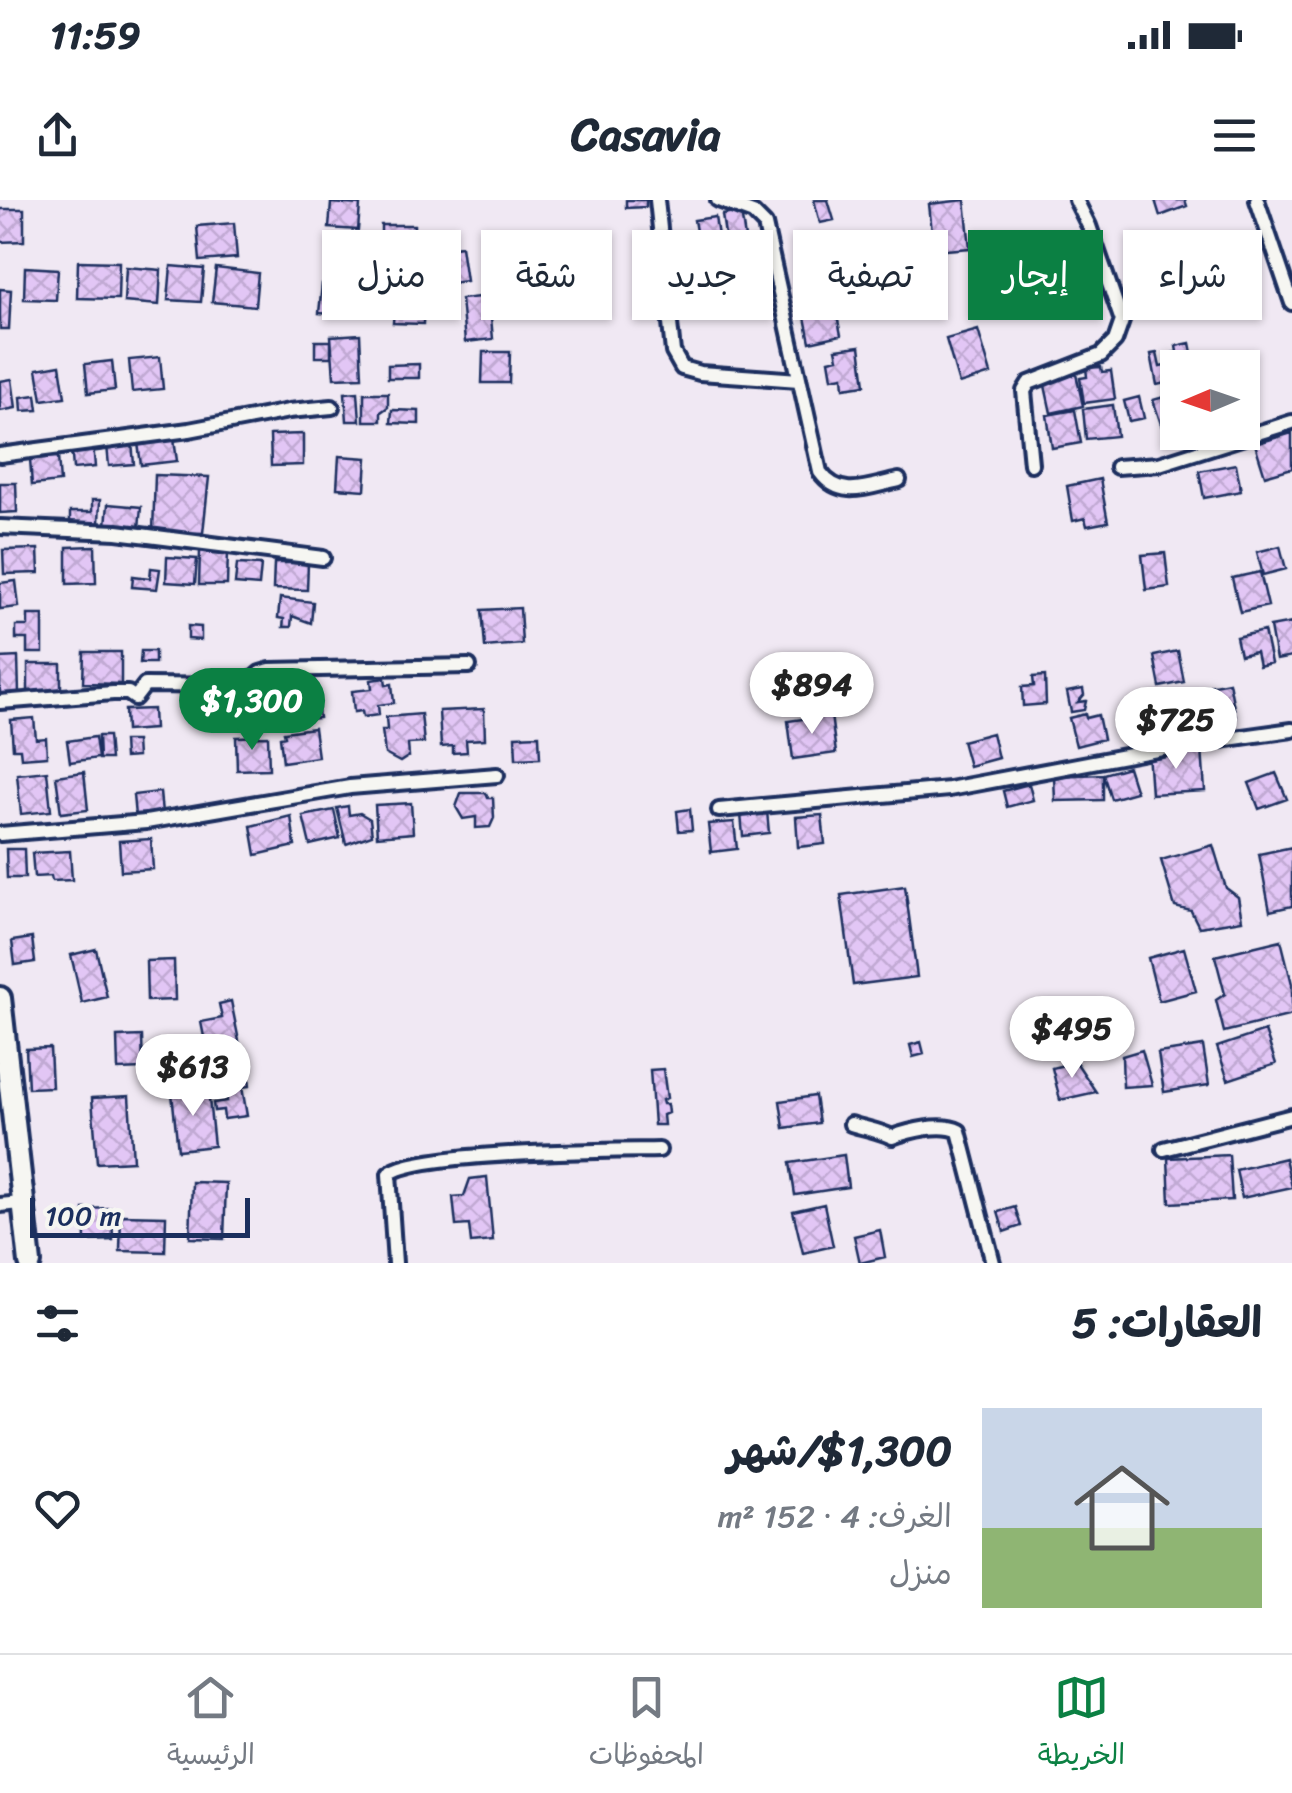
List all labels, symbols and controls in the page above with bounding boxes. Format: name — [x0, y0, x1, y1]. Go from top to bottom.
text: 11:59 — [50, 2, 141, 69]
text: Casavia — [571, 95, 721, 175]
icon: share — [30, 108, 85, 163]
icon: menu — [1207, 108, 1262, 163]
chip: منزل — [322, 230, 461, 320]
chip: شقة — [481, 230, 612, 320]
chip: جديد — [632, 230, 773, 320]
chip: تصفية — [793, 230, 948, 320]
chip: إيجار — [968, 230, 1103, 320]
chip: شراء — [1123, 230, 1262, 320]
north arrow — [1160, 350, 1260, 450]
map controls — [1160, 350, 1260, 450]
pin: $894 — [753, 652, 871, 737]
text: $894 — [772, 656, 852, 713]
pin: $1,300 — [171, 668, 333, 753]
text: $1,300 — [201, 672, 303, 729]
pin: $725 — [1117, 687, 1235, 772]
text: $725 — [1137, 691, 1215, 748]
pin: $495 — [1013, 996, 1131, 1081]
text: $495 — [1032, 1000, 1112, 1057]
pin: $613 — [134, 1034, 252, 1119]
text: $613 — [157, 1038, 229, 1095]
text: 100 m — [45, 1191, 121, 1240]
scale bar — [30, 1193, 250, 1238]
text: العقارات: 5 — [1072, 1286, 1262, 1360]
icon: filters — [30, 1296, 85, 1351]
text: $1,300/شهر — [728, 1414, 952, 1488]
icon: home — [1062, 1448, 1182, 1568]
icon: heart — [30, 1481, 85, 1536]
text: الغرف: 4 · 152 m² — [718, 1488, 952, 1545]
text: منزل — [889, 1545, 952, 1602]
tab: الرئيسية — [167, 1670, 255, 1779]
tab: المحفوظات — [589, 1670, 704, 1779]
tab: الخريطة — [1038, 1670, 1125, 1779]

